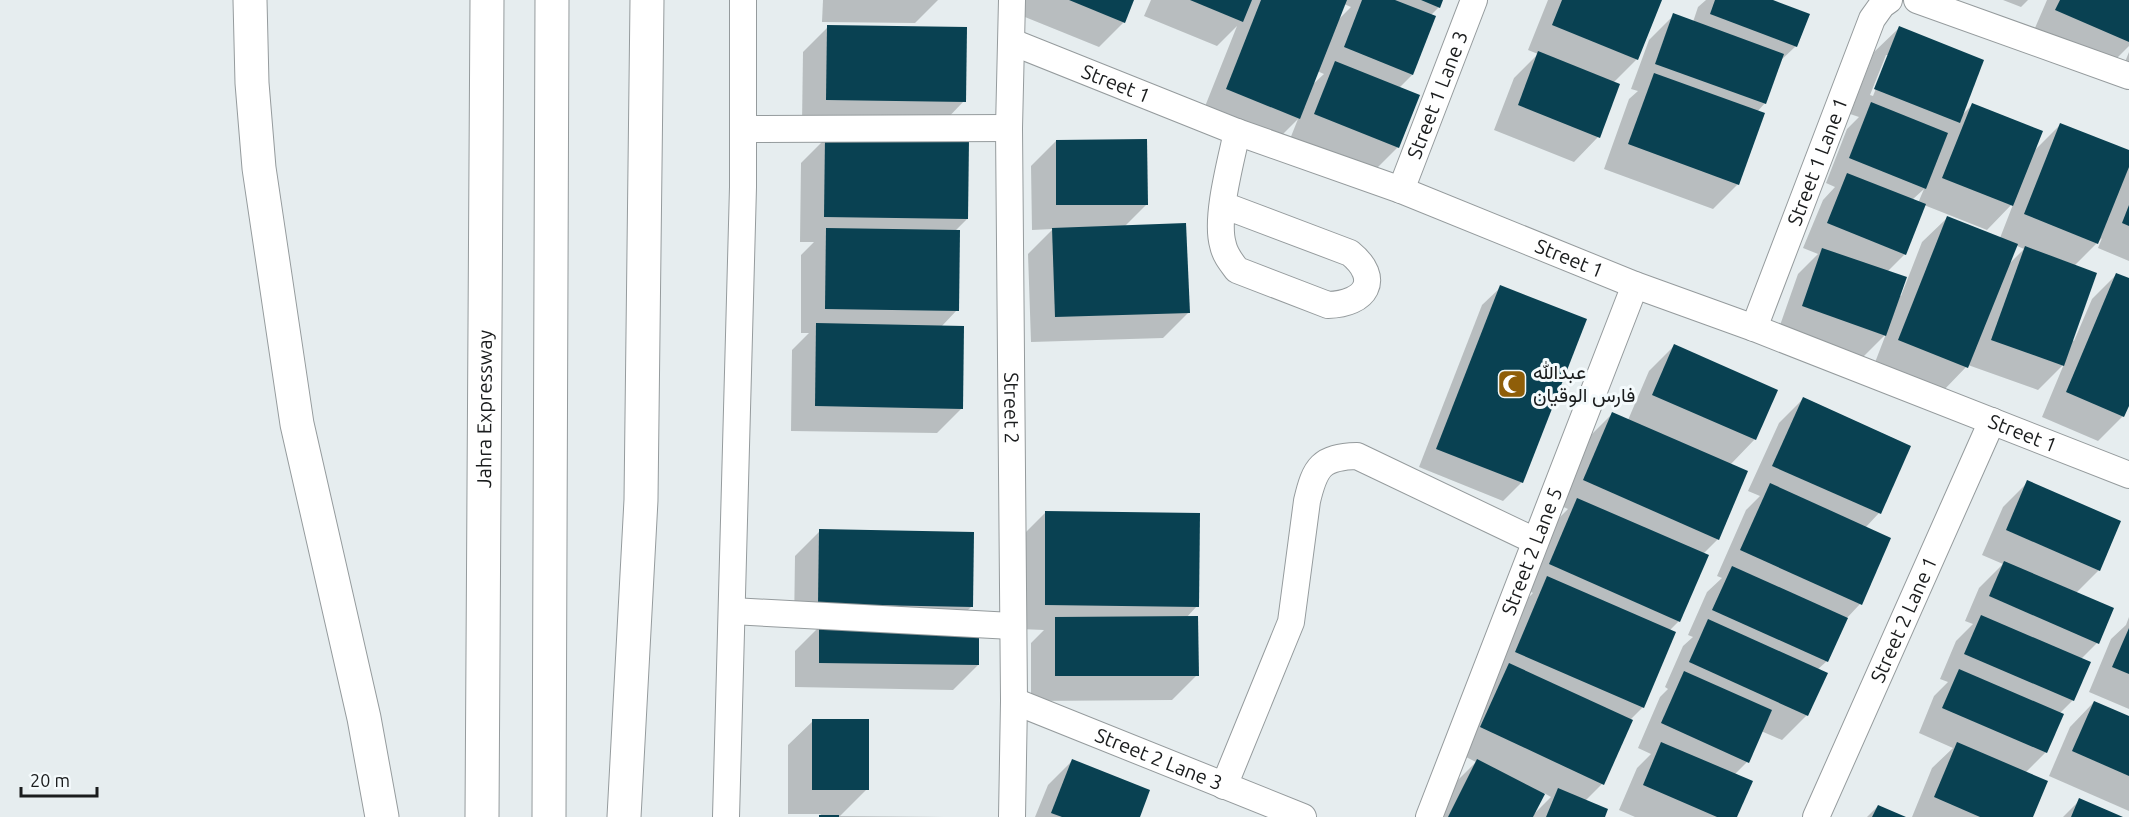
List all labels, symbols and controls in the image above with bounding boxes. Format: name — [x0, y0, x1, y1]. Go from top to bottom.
street label: Street 1 Lane 3 — [1402, 27, 1472, 162]
street label: Street 1 — [1079, 59, 1154, 107]
street label: Street 1 Lane 1 — [1782, 94, 1852, 229]
street label: Street 1 — [1532, 234, 1607, 282]
street label: Jahra Expressway — [472, 329, 496, 488]
place label: عبدالله فارس الوقيان — [1533, 360, 1635, 408]
mosque icon: عبدالله فارس الوقيان — [1496, 368, 1528, 400]
street label: Street 2 — [1000, 372, 1024, 444]
street label: Street 1 — [1985, 409, 2061, 457]
street label: Street 2 Lane 5 — [1496, 484, 1567, 618]
street label: Street 2 Lane 1 — [1865, 553, 1941, 686]
street label: Street 2 Lane 3 — [1092, 723, 1226, 794]
scale bar — [21, 760, 98, 798]
text: 20 m — [30, 770, 70, 790]

